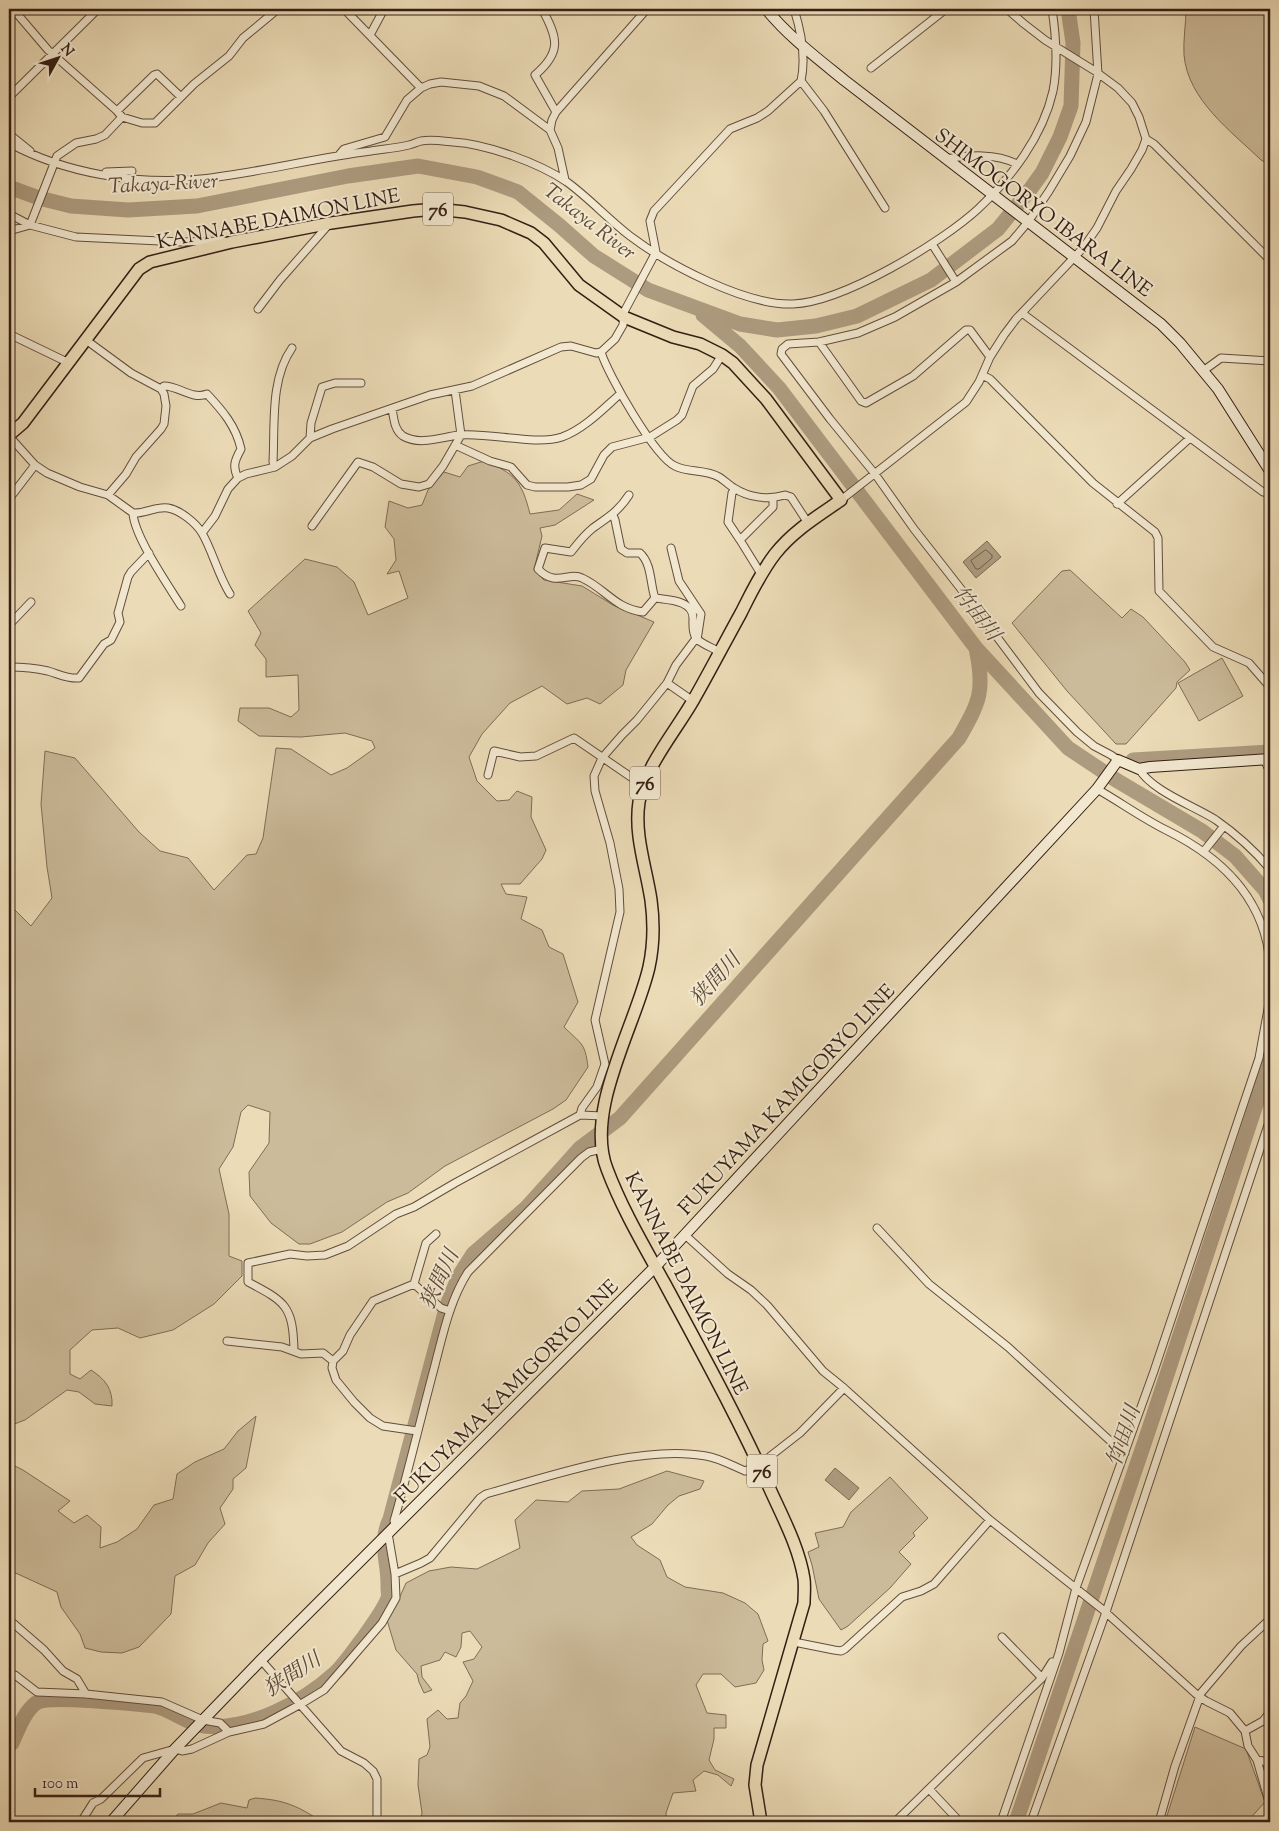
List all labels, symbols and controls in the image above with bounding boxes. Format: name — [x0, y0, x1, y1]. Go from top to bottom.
north arrow — [32, 32, 82, 82]
text: N — [55, 40, 78, 62]
street label: SHIMOGORYO IBARA LINE — [928, 122, 1157, 306]
water label: Takaya River — [107, 167, 219, 203]
water label: Takaya River — [536, 177, 642, 269]
street label: KANNABE DAIMON LINE — [155, 183, 402, 258]
road number: 76 — [423, 192, 453, 225]
water label: 竹田川 — [944, 580, 1008, 650]
road number: 76 — [630, 766, 660, 800]
water label: 狭間川 — [684, 945, 750, 1014]
street label: FUKUYAMA KAMIGORYO LINE — [673, 979, 903, 1223]
street label: KANNABE DAIMON LINE — [616, 1168, 754, 1401]
water label: 狭間川 — [414, 1243, 469, 1315]
street label: FUKUYAMA KAMIGORYO LINE — [389, 1274, 626, 1511]
water label: 竹田川 — [1100, 1400, 1150, 1471]
road number: 76 — [747, 1454, 777, 1488]
water label: 狭間川 — [259, 1645, 329, 1705]
scale bar — [35, 1766, 160, 1798]
text: 100 m — [42, 1774, 79, 1795]

